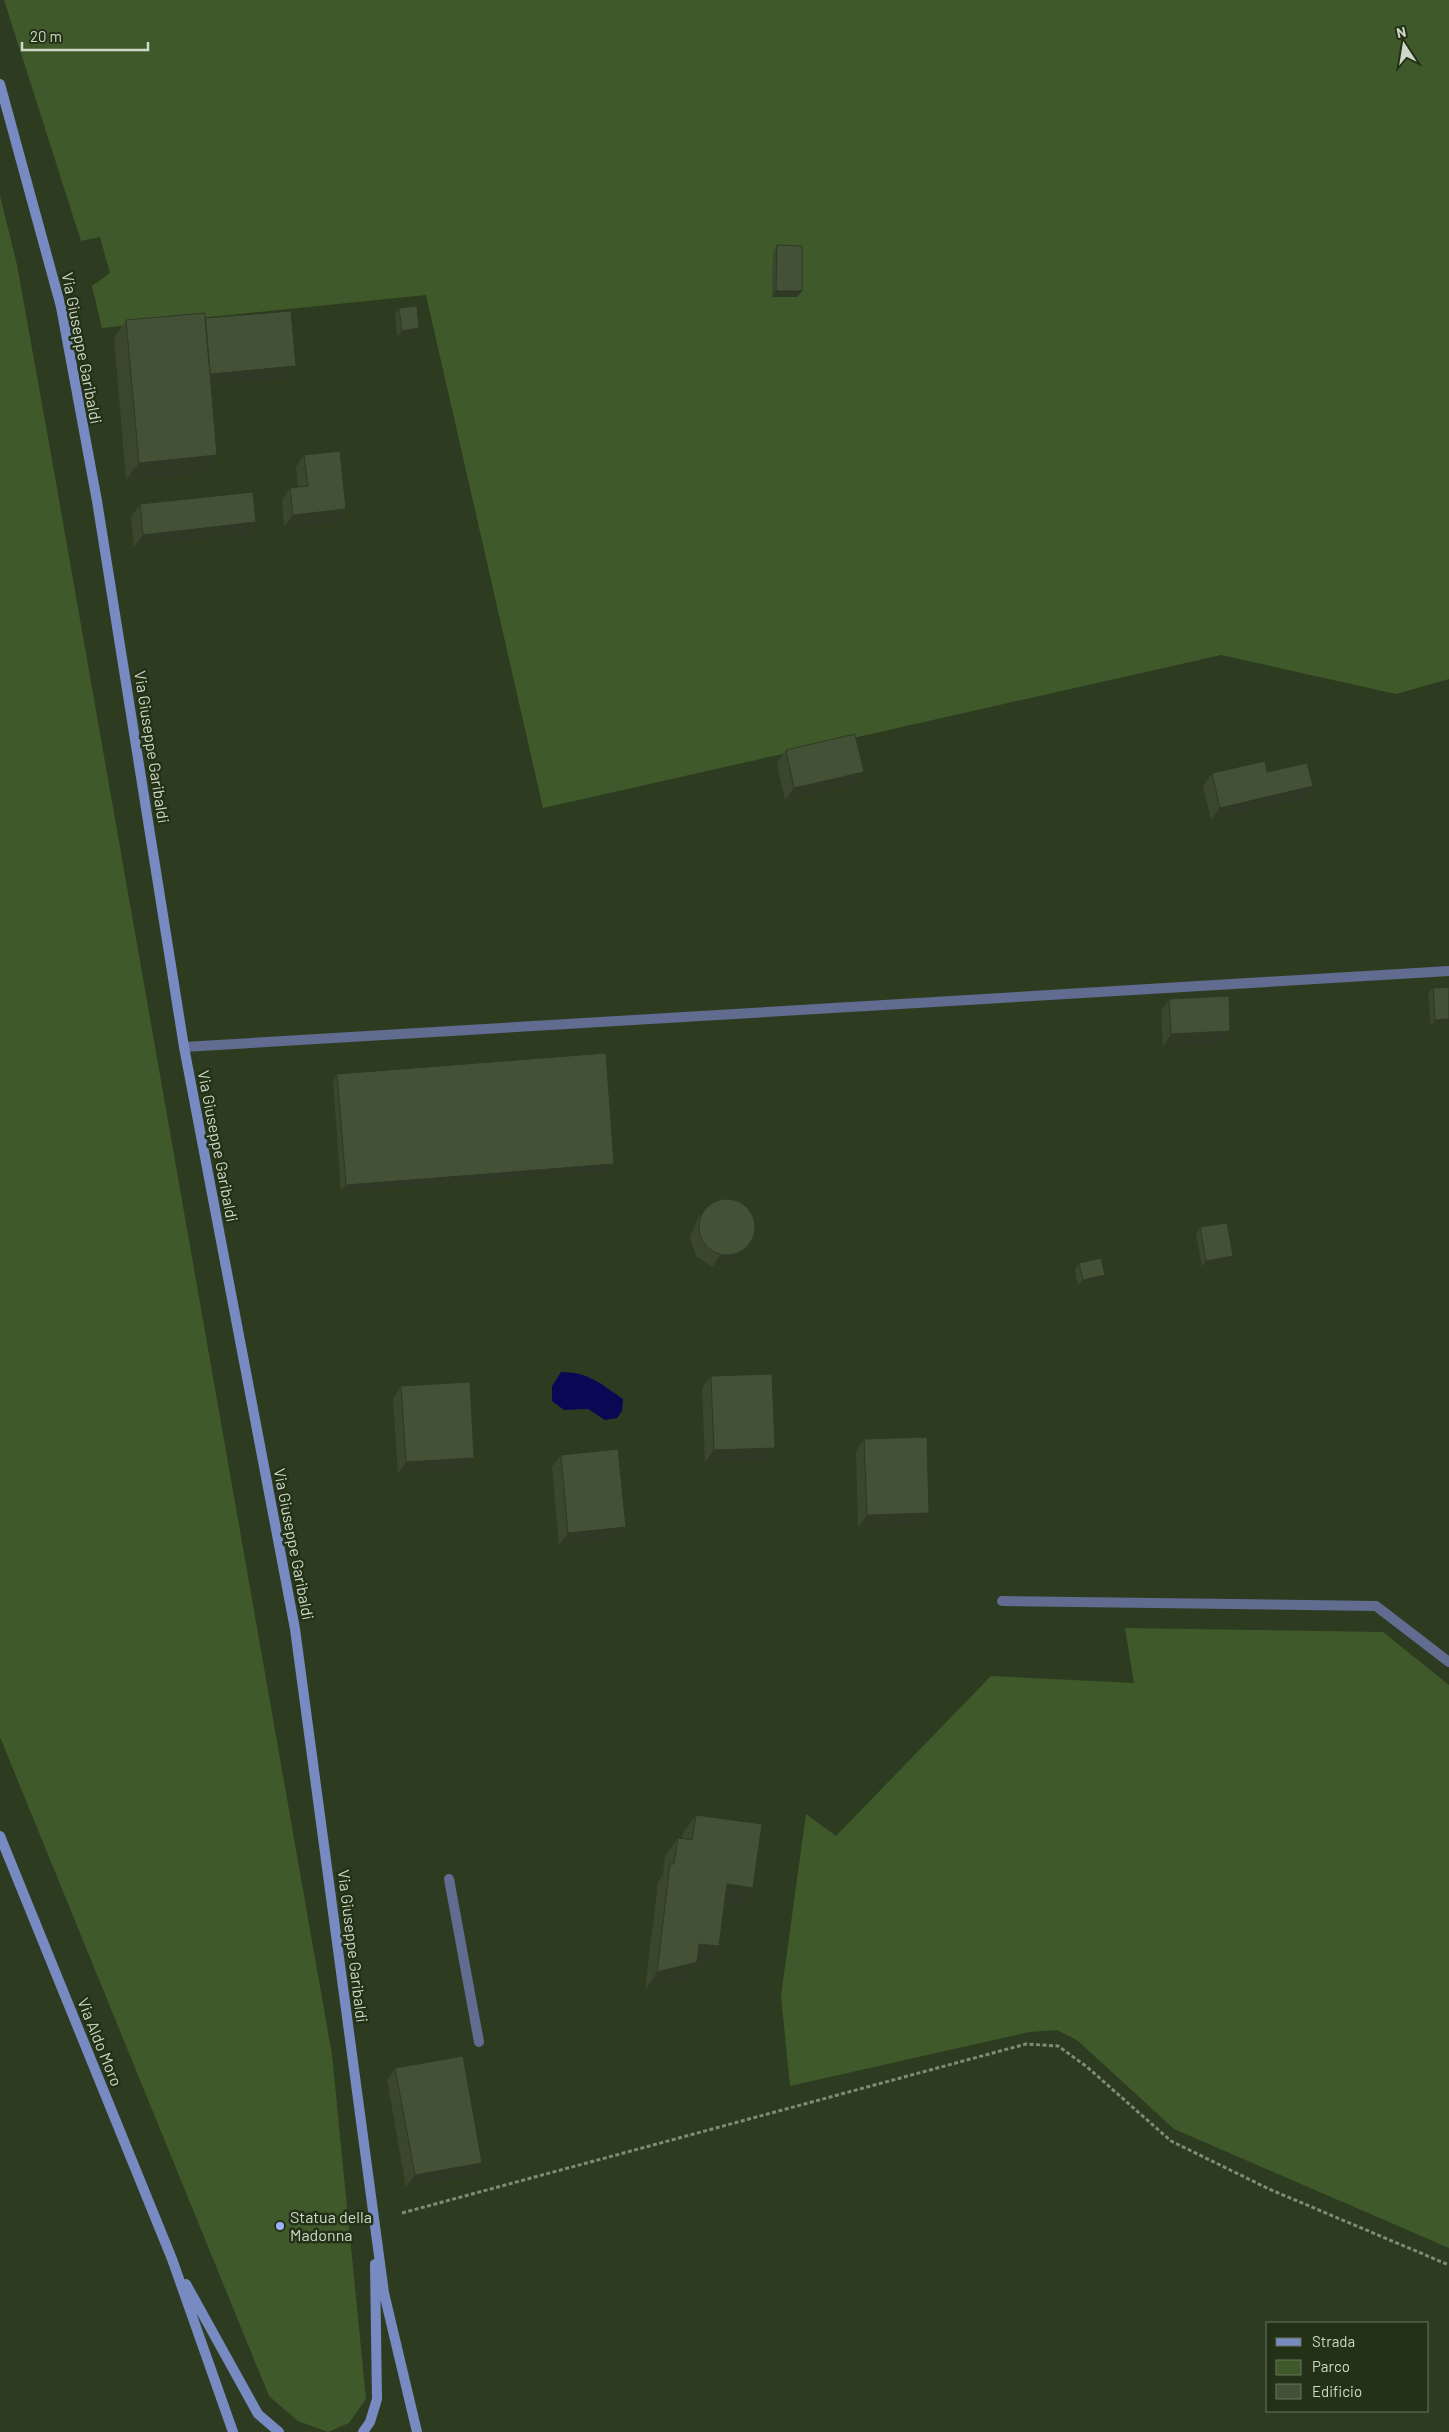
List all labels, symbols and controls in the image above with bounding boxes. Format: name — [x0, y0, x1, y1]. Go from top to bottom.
scale bar — [22, 20, 149, 52]
north arrow — [1379, 20, 1429, 70]
text: N — [1395, 23, 1408, 41]
text: 20 m — [30, 27, 62, 45]
street label: Via Giuseppe Garibaldi — [58, 270, 107, 425]
street label: Via Giuseppe Garibaldi — [131, 669, 174, 824]
street label: Via Giuseppe Garibaldi — [194, 1068, 243, 1223]
street label: Via Giuseppe Garibaldi — [270, 1466, 319, 1621]
street label: Via Giuseppe Garibaldi — [335, 1868, 372, 2024]
street label: Via Aldo Moro — [74, 1995, 127, 2089]
place label: Statua della Madonna — [290, 2207, 372, 2244]
marker: Statua della Madonna — [274, 2220, 286, 2232]
legend — [1266, 2322, 1429, 2412]
text: Strada — [1312, 2332, 1355, 2350]
text: Parco — [1312, 2357, 1350, 2375]
text: Edificio — [1312, 2382, 1362, 2400]

